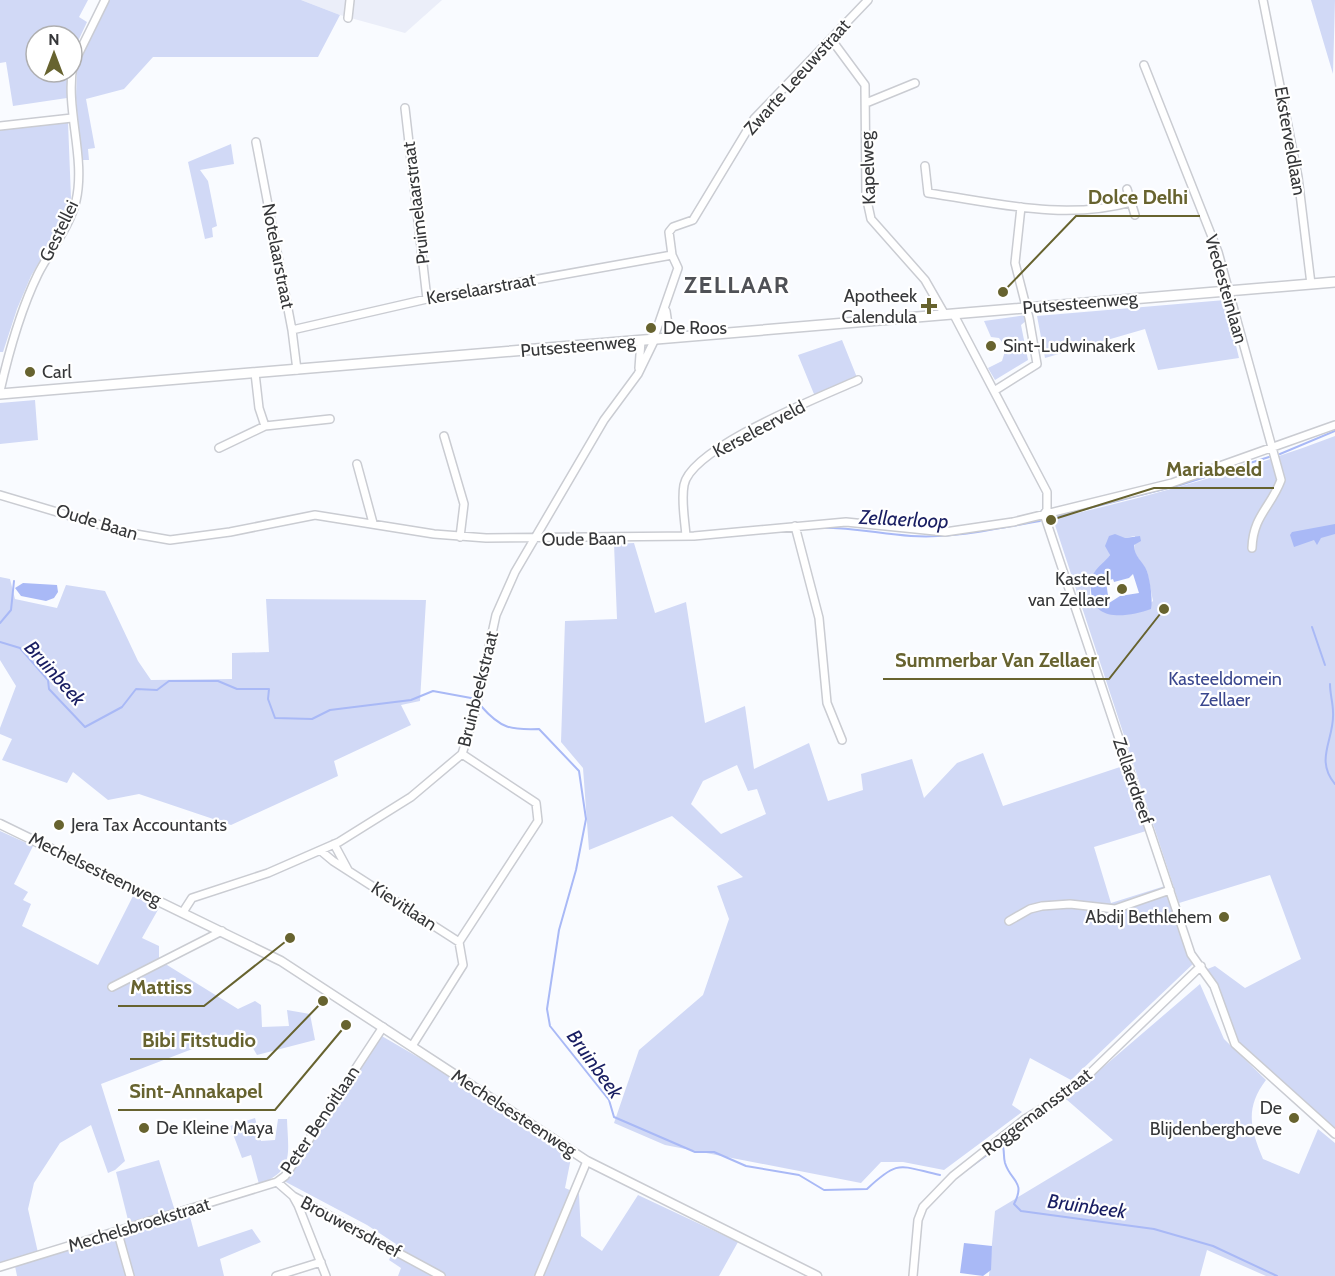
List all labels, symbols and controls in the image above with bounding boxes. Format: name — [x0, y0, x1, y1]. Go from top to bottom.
street label: Zwarte Leeuwstraat — [739, 15, 855, 139]
north arrow — [24, 24, 84, 84]
text: N — [48, 30, 60, 49]
street label: Eksterveldlaan — [1270, 85, 1310, 197]
street label: Kapelweg — [856, 130, 880, 205]
street label: Pruimelaarstraat — [398, 140, 434, 266]
callout: Dolce Delhi — [1076, 178, 1200, 216]
text: Dolce Delhi — [1088, 185, 1188, 209]
street label: Gestellei — [35, 197, 83, 265]
street label: Notelaarstraat — [257, 201, 299, 311]
street label: Vredesteinlaan — [1200, 232, 1252, 346]
street label: Kerselaarstraat — [425, 269, 537, 309]
district label: ZELLAAR — [684, 270, 790, 299]
place label: Apotheek Calendula — [842, 285, 918, 328]
street label: Putsesteenweg — [1022, 287, 1139, 319]
marker: Apotheek Calendula — [922, 299, 936, 313]
place label: De Roos — [663, 317, 727, 339]
marker: De Roos — [644, 321, 658, 335]
street label: Putsesteenweg — [520, 330, 637, 362]
place label: Sint-Ludwinakerk — [1003, 335, 1136, 357]
marker: Sint-Ludwinakerk — [984, 339, 998, 353]
place label: Carl — [42, 361, 72, 383]
marker: Carl — [23, 365, 37, 379]
street label: Kerseleerveld — [709, 395, 809, 463]
callout: Mariabeeld — [1154, 450, 1274, 488]
text: Mariabeeld — [1166, 457, 1262, 481]
street label: Oude Baan — [53, 499, 141, 545]
water label: Zellaerloop — [858, 505, 949, 533]
street label: Oude Baan — [542, 527, 626, 551]
place label: Kasteel van Zellaer — [1028, 568, 1111, 611]
marker: Kasteel van Zellaer — [1115, 582, 1129, 596]
street label: Bruinbeekstraat — [453, 629, 503, 749]
water label: Bruinbeek — [20, 636, 91, 711]
callout: Summerbar Van Zellaer — [883, 641, 1109, 679]
text: Summerbar Van Zellaer — [895, 648, 1097, 672]
park label: Kasteeldomein Zellaer — [1168, 668, 1282, 711]
street label: Zellaerdreef — [1108, 735, 1158, 827]
place label: Jera Tax Accountants — [70, 814, 227, 836]
marker: Jera Tax Accountants — [52, 818, 66, 832]
street label: Mechelsesteenweg — [25, 827, 166, 911]
street label: Kievitlaan — [367, 877, 441, 935]
place label: Abdij Bethlehem — [1085, 906, 1212, 928]
marker: Abdij Bethlehem — [1217, 910, 1231, 924]
callout: Mattiss — [118, 968, 204, 1006]
text: Mattiss — [130, 975, 192, 999]
callout: Bibi Fitstudio — [130, 1021, 267, 1059]
water label: Bruinbeek — [562, 1025, 629, 1104]
text: Bibi Fitstudio — [142, 1028, 256, 1052]
street label: Peter Benoitlaan — [276, 1062, 364, 1178]
street label: Mechelsesteenweg — [447, 1064, 581, 1162]
street label: Roggemansstraat — [978, 1064, 1096, 1160]
callout: Sint-Annakapel — [118, 1072, 275, 1110]
text: Sint-Annakapel — [129, 1079, 263, 1103]
place label: De Blijdenberghoeve — [1150, 1097, 1282, 1140]
marker: De Blijdenberghoeve — [1287, 1111, 1301, 1125]
place label: De Kleine Maya — [156, 1117, 274, 1139]
marker: De Kleine Maya — [137, 1121, 151, 1135]
water label: Bruinbeek — [1046, 1189, 1129, 1224]
street label: Brouwersdreef — [297, 1191, 405, 1263]
street label: Mechelsbroekstraat — [65, 1193, 213, 1257]

